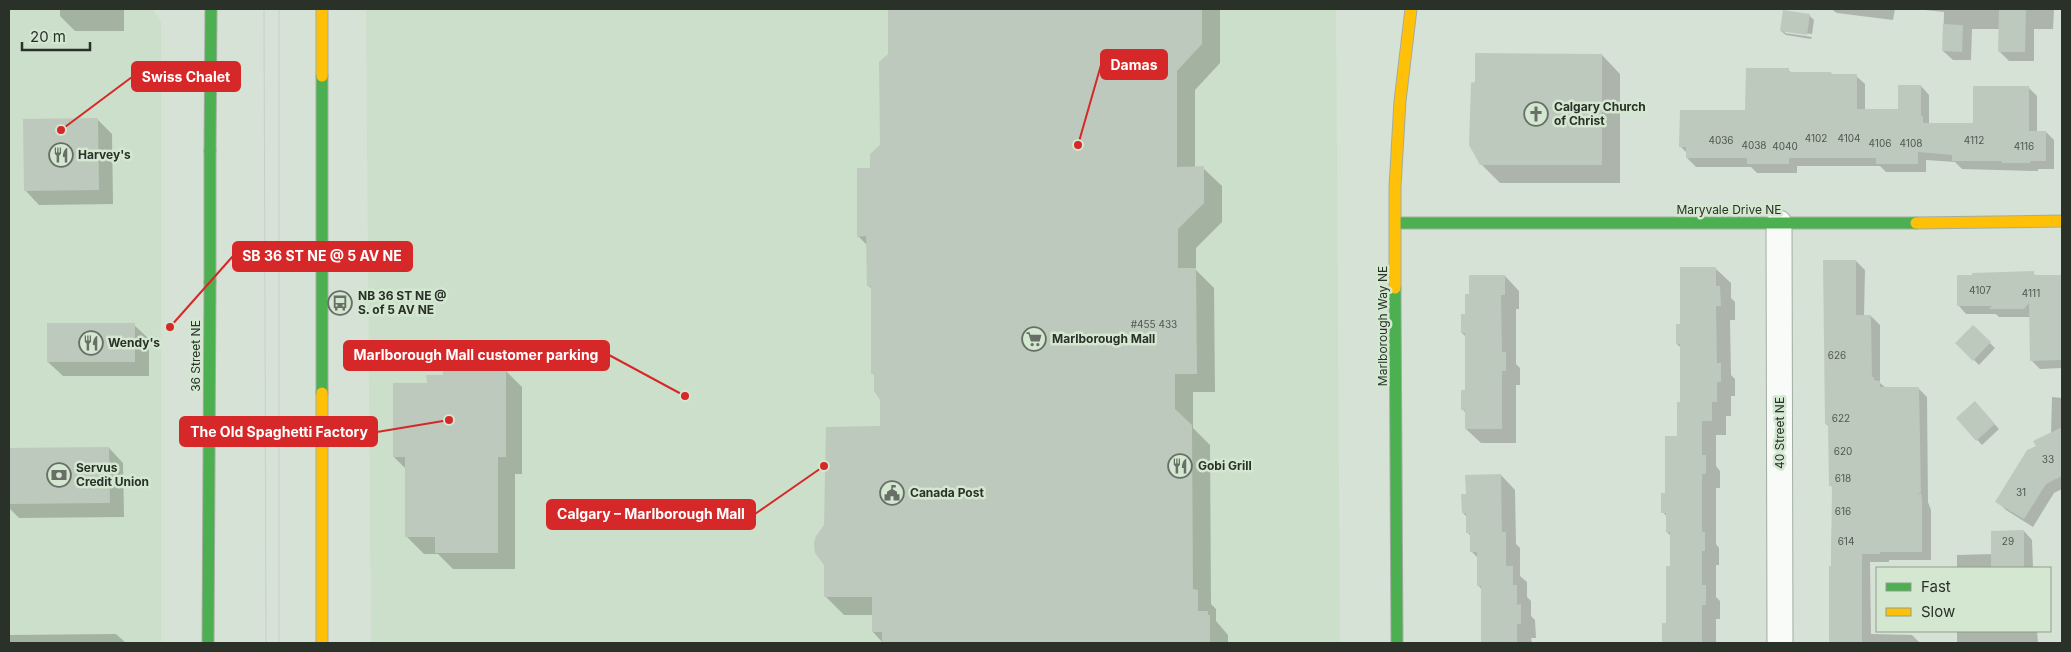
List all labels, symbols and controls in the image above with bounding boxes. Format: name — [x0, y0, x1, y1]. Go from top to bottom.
scale bar — [22, 20, 90, 52]
text: 20 m — [30, 27, 66, 46]
callout: Damas — [1101, 50, 1167, 79]
text: Damas — [1111, 56, 1158, 73]
callout: Swiss Chalet — [132, 62, 240, 91]
text: Swiss Chalet — [142, 68, 230, 85]
place label: Calgary Church of Christ — [1554, 99, 1646, 128]
church icon: Calgary Church of Christ — [1523, 101, 1549, 127]
house number: 4102 — [1805, 132, 1827, 144]
house number: 4104 — [1837, 132, 1861, 144]
house number: 4036 — [1708, 134, 1734, 146]
house number: 4112 — [1964, 134, 1984, 146]
house number: 4106 — [1869, 137, 1891, 149]
house number: 4108 — [1900, 137, 1922, 149]
house number: 4038 — [1741, 139, 1767, 151]
house number: 4040 — [1772, 140, 1798, 152]
house number: 4116 — [2014, 140, 2034, 152]
restaurant icon: Harvey's — [48, 142, 74, 168]
place label: Harvey's — [78, 147, 131, 162]
street label: Maryvale Drive NE — [1676, 202, 1782, 217]
callout: SB 36 ST NE @ 5 AV NE — [233, 242, 412, 271]
text: SB 36 ST NE @ 5 AV NE — [242, 247, 402, 264]
street label: Marlborough Way NE — [1375, 266, 1390, 386]
house number: 4107 — [1969, 284, 1991, 296]
house number: 4111 — [2022, 287, 2040, 299]
place label: NB 36 ST NE @ S. of 5 AV NE — [358, 288, 447, 317]
bus stop icon: NB 36 ST NE @ S. of 5 AV NE — [327, 290, 353, 316]
house number: #455 433 — [1131, 318, 1177, 330]
street label: 36 Street NE — [188, 320, 203, 392]
supermarket icon: Marlborough Mall — [1021, 326, 1047, 352]
restaurant icon: Wendy's — [78, 330, 104, 356]
place label: Marlborough Mall — [1052, 331, 1155, 346]
place label: Wendy's — [108, 335, 160, 350]
callout: Marlborough Mall customer parking — [344, 341, 609, 370]
text: Marlborough Mall customer parking — [354, 346, 598, 363]
house number: 626 — [1828, 349, 1846, 361]
street label: 40 Street NE — [1772, 397, 1787, 469]
house number: 622 — [1832, 412, 1850, 424]
callout: The Old Spaghetti Factory — [180, 417, 377, 446]
text: The Old Spaghetti Factory — [190, 423, 368, 440]
house number: 620 — [1834, 445, 1852, 457]
restaurant icon: Gobi Grill — [1167, 453, 1193, 479]
house number: 33 — [2042, 453, 2054, 465]
place label: Gobi Grill — [1198, 458, 1252, 473]
place label: Servus Credit Union — [76, 460, 149, 489]
bank icon: Servus Credit Union — [46, 462, 72, 488]
house number: 618 — [1835, 472, 1851, 484]
public building icon: Canada Post — [879, 480, 905, 506]
place label: Canada Post — [910, 485, 984, 500]
house number: 31 — [2016, 486, 2026, 498]
callout: Calgary – Marlborough Mall — [547, 500, 755, 529]
text: Calgary – Marlborough Mall — [557, 505, 745, 522]
house number: 616 — [1835, 505, 1851, 517]
house number: 614 — [1838, 535, 1854, 547]
house number: 29 — [2002, 535, 2014, 547]
legend — [1876, 567, 2051, 632]
text: Fast — [1921, 577, 1951, 596]
text: Slow — [1921, 602, 1955, 621]

